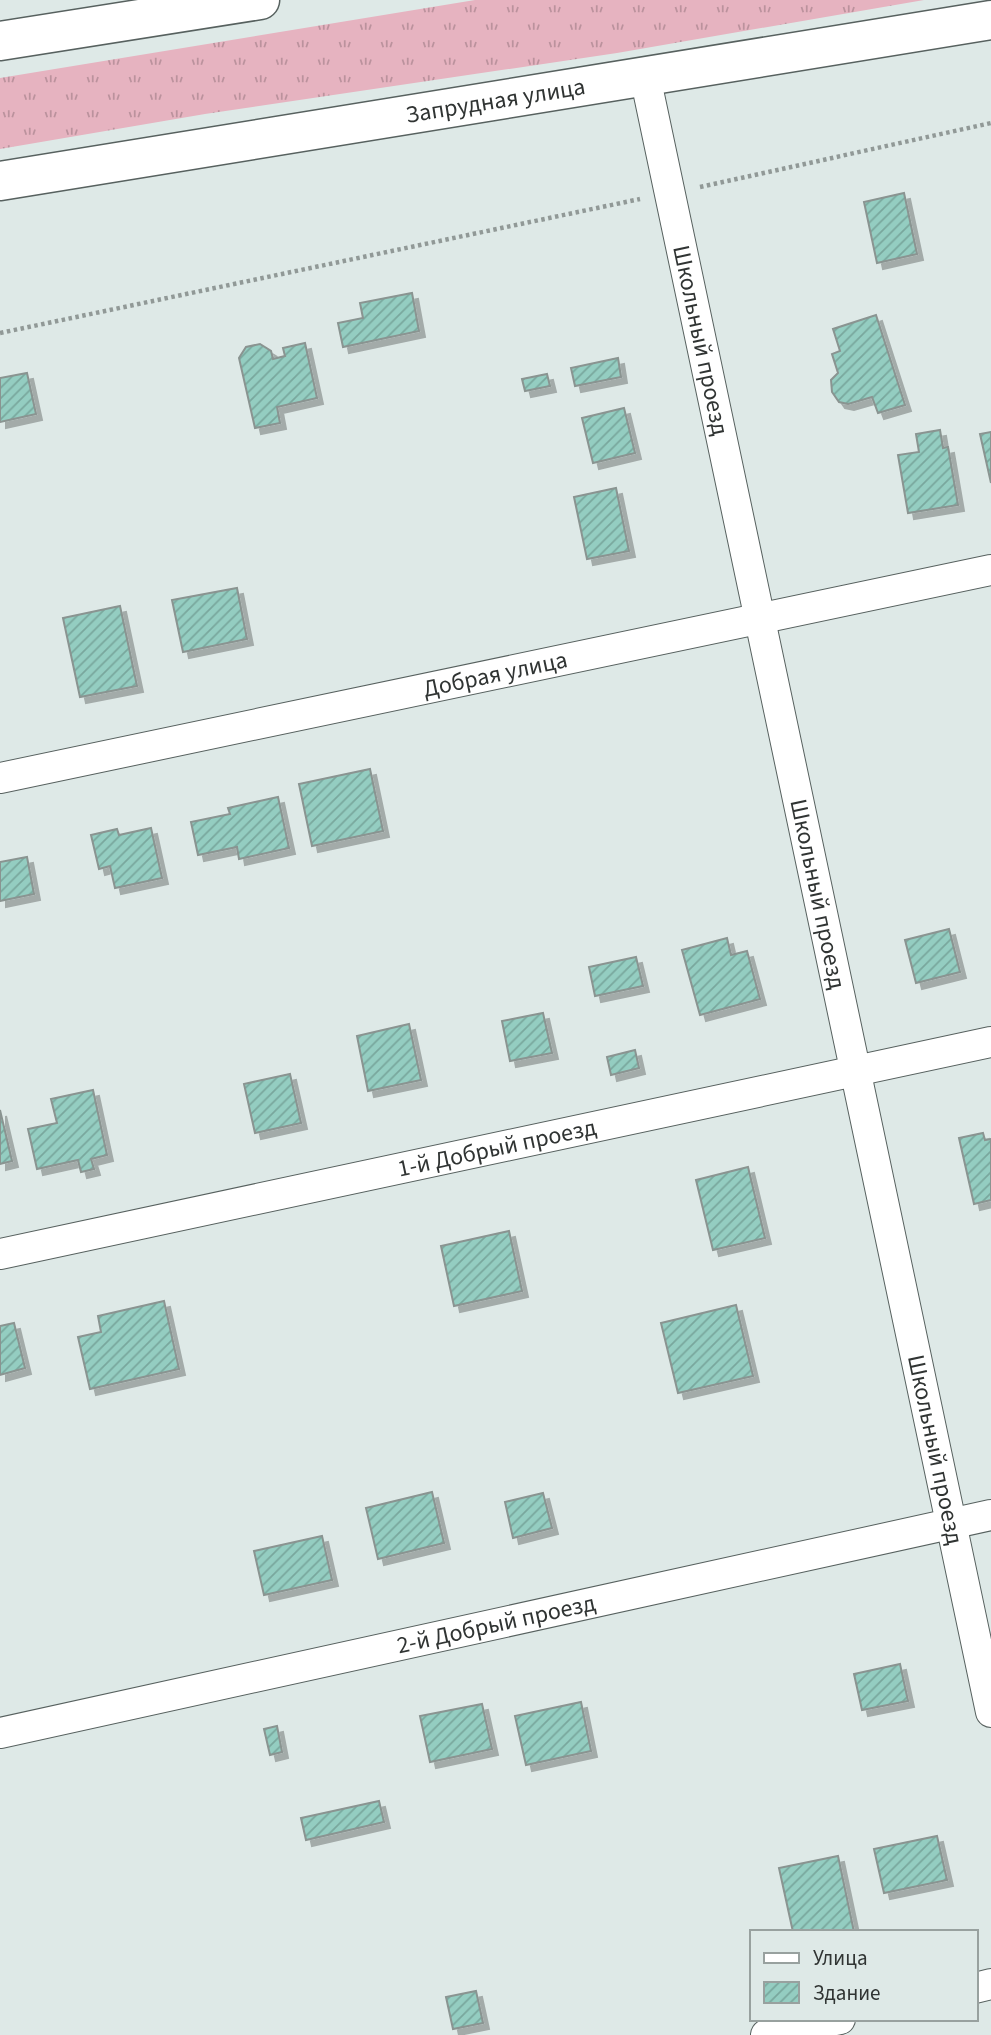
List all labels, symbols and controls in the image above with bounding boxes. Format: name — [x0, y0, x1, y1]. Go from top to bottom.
street label: Запрудная улица — [403, 69, 588, 133]
street label: Школьный проезд — [663, 242, 738, 439]
street label: Добрая улица — [420, 642, 571, 707]
street label: Школьный проезд — [780, 796, 855, 992]
street label: 1-й Добрый проезд — [394, 1110, 600, 1187]
street label: Школьный проезд — [898, 1351, 972, 1548]
street label: 2-й Добрый проезд — [394, 1585, 599, 1663]
legend — [750, 1930, 977, 2021]
text: Улица — [813, 1943, 868, 1973]
text: Здание — [813, 1978, 881, 2008]

